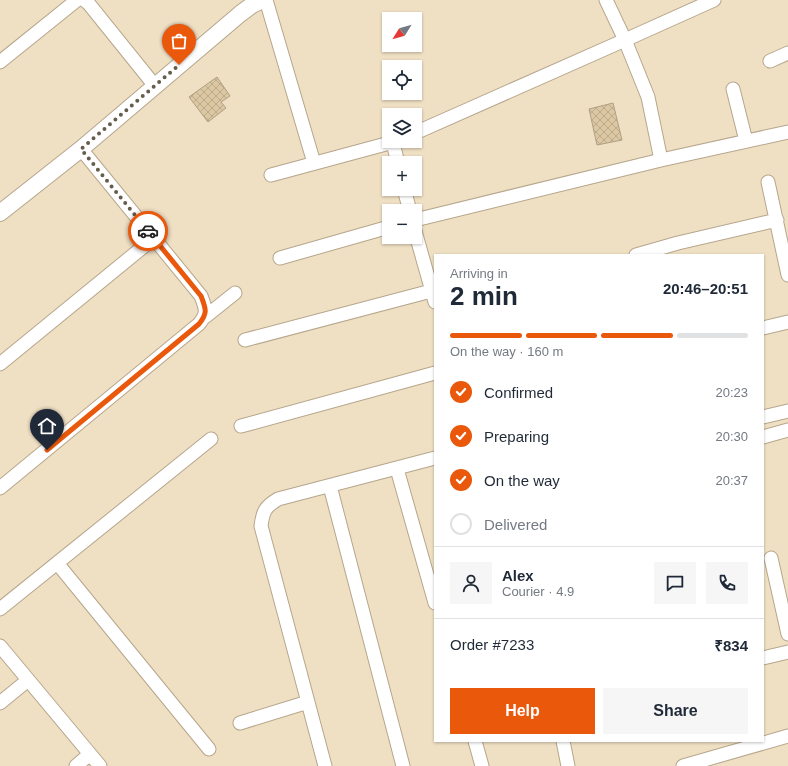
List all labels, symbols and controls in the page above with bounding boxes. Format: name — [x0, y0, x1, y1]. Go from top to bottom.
north arrow — [382, 12, 422, 52]
map controls — [382, 12, 422, 244]
pin — [162, 24, 196, 65]
icon: bag — [168, 30, 190, 52]
button: locate — [382, 60, 422, 100]
button: layers — [382, 108, 422, 148]
button: + — [382, 156, 422, 196]
button: − — [382, 204, 422, 244]
courier — [128, 211, 168, 251]
icon: car — [137, 220, 159, 242]
text: Arriving in — [450, 266, 508, 281]
text: 20:46–20:51 — [663, 280, 748, 297]
text: 2 min — [450, 281, 518, 311]
text: On the way · 160 m — [450, 344, 563, 359]
icon: check — [450, 381, 472, 403]
text: Confirmed — [484, 384, 553, 401]
text: 20:23 — [715, 385, 748, 400]
pin — [30, 409, 64, 450]
icon: home — [36, 415, 58, 437]
icon: check — [450, 425, 472, 447]
text: Preparing — [484, 428, 549, 445]
text: 20:30 — [715, 429, 748, 444]
icon: check — [450, 469, 472, 491]
text: On the way — [484, 472, 560, 489]
text: 20:37 — [715, 473, 748, 488]
text: Delivered — [484, 516, 547, 533]
button: person — [450, 562, 492, 604]
button: chat — [654, 562, 696, 604]
button: phone — [706, 562, 748, 604]
text: Alex — [502, 567, 534, 584]
text: Courier · 4.9 — [502, 584, 574, 599]
text: Order #7233 — [450, 636, 534, 653]
text: ₹834 — [714, 637, 748, 654]
button: Help — [450, 688, 595, 734]
button: Share — [603, 688, 748, 734]

